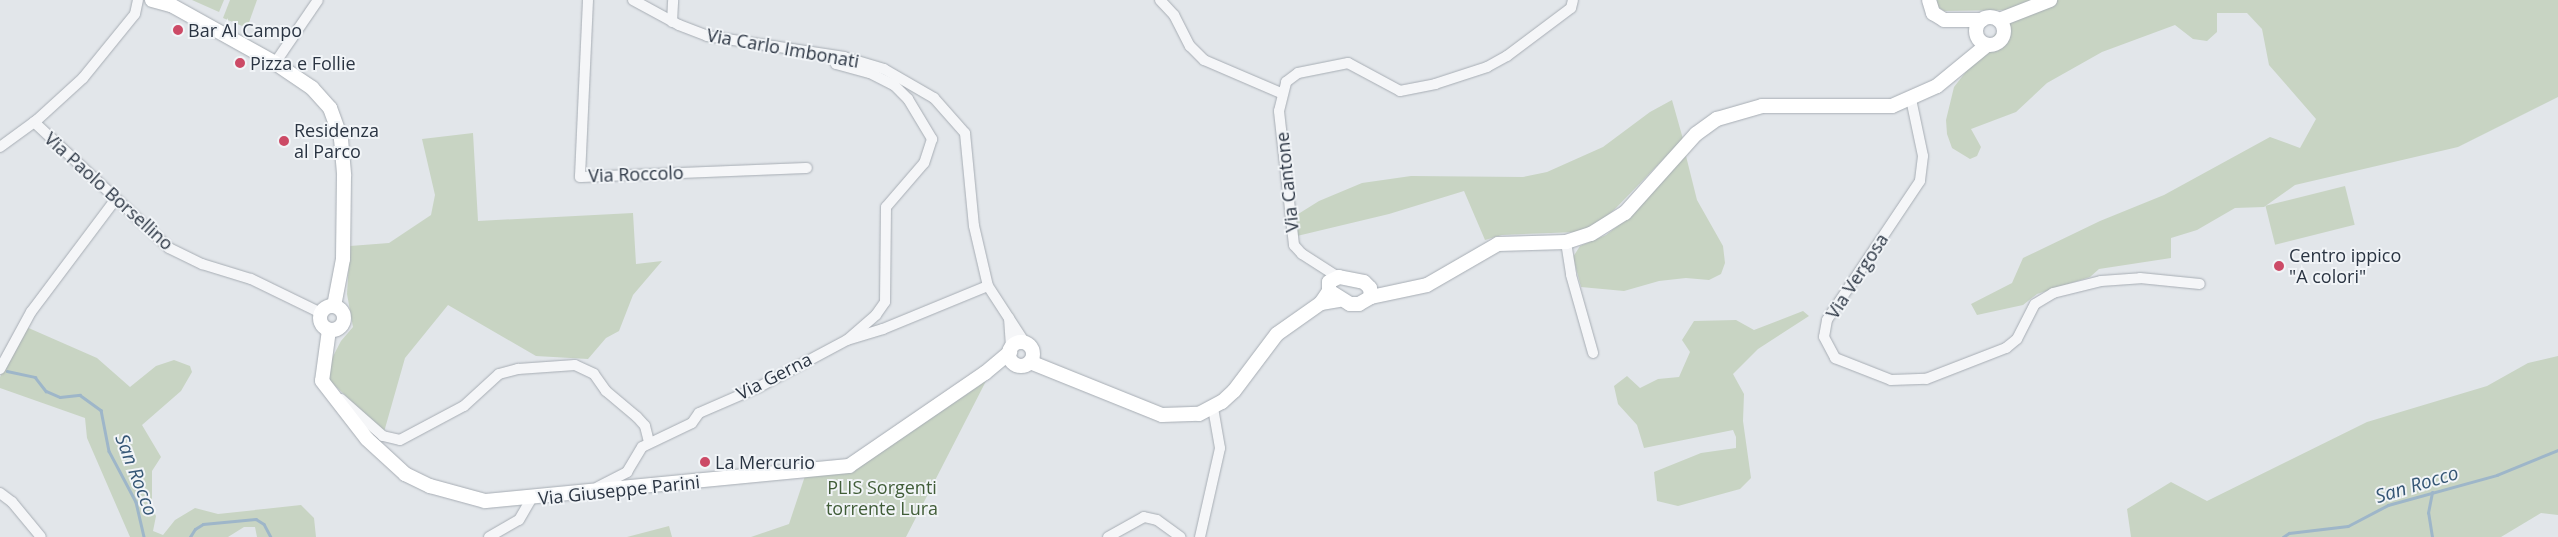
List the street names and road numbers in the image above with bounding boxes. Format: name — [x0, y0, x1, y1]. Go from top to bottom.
street label: Via Carlo Imbonati — [705, 24, 861, 72]
street label: Via Paolo Borsellino — [40, 128, 178, 254]
street label: Via Cantone — [1271, 131, 1303, 233]
street label: Via Roccolo — [588, 162, 684, 186]
street label: Via Vergosa — [1821, 229, 1893, 323]
street label: Via Gerna — [733, 348, 815, 404]
street label: Via Giuseppe Parini — [537, 471, 701, 509]

